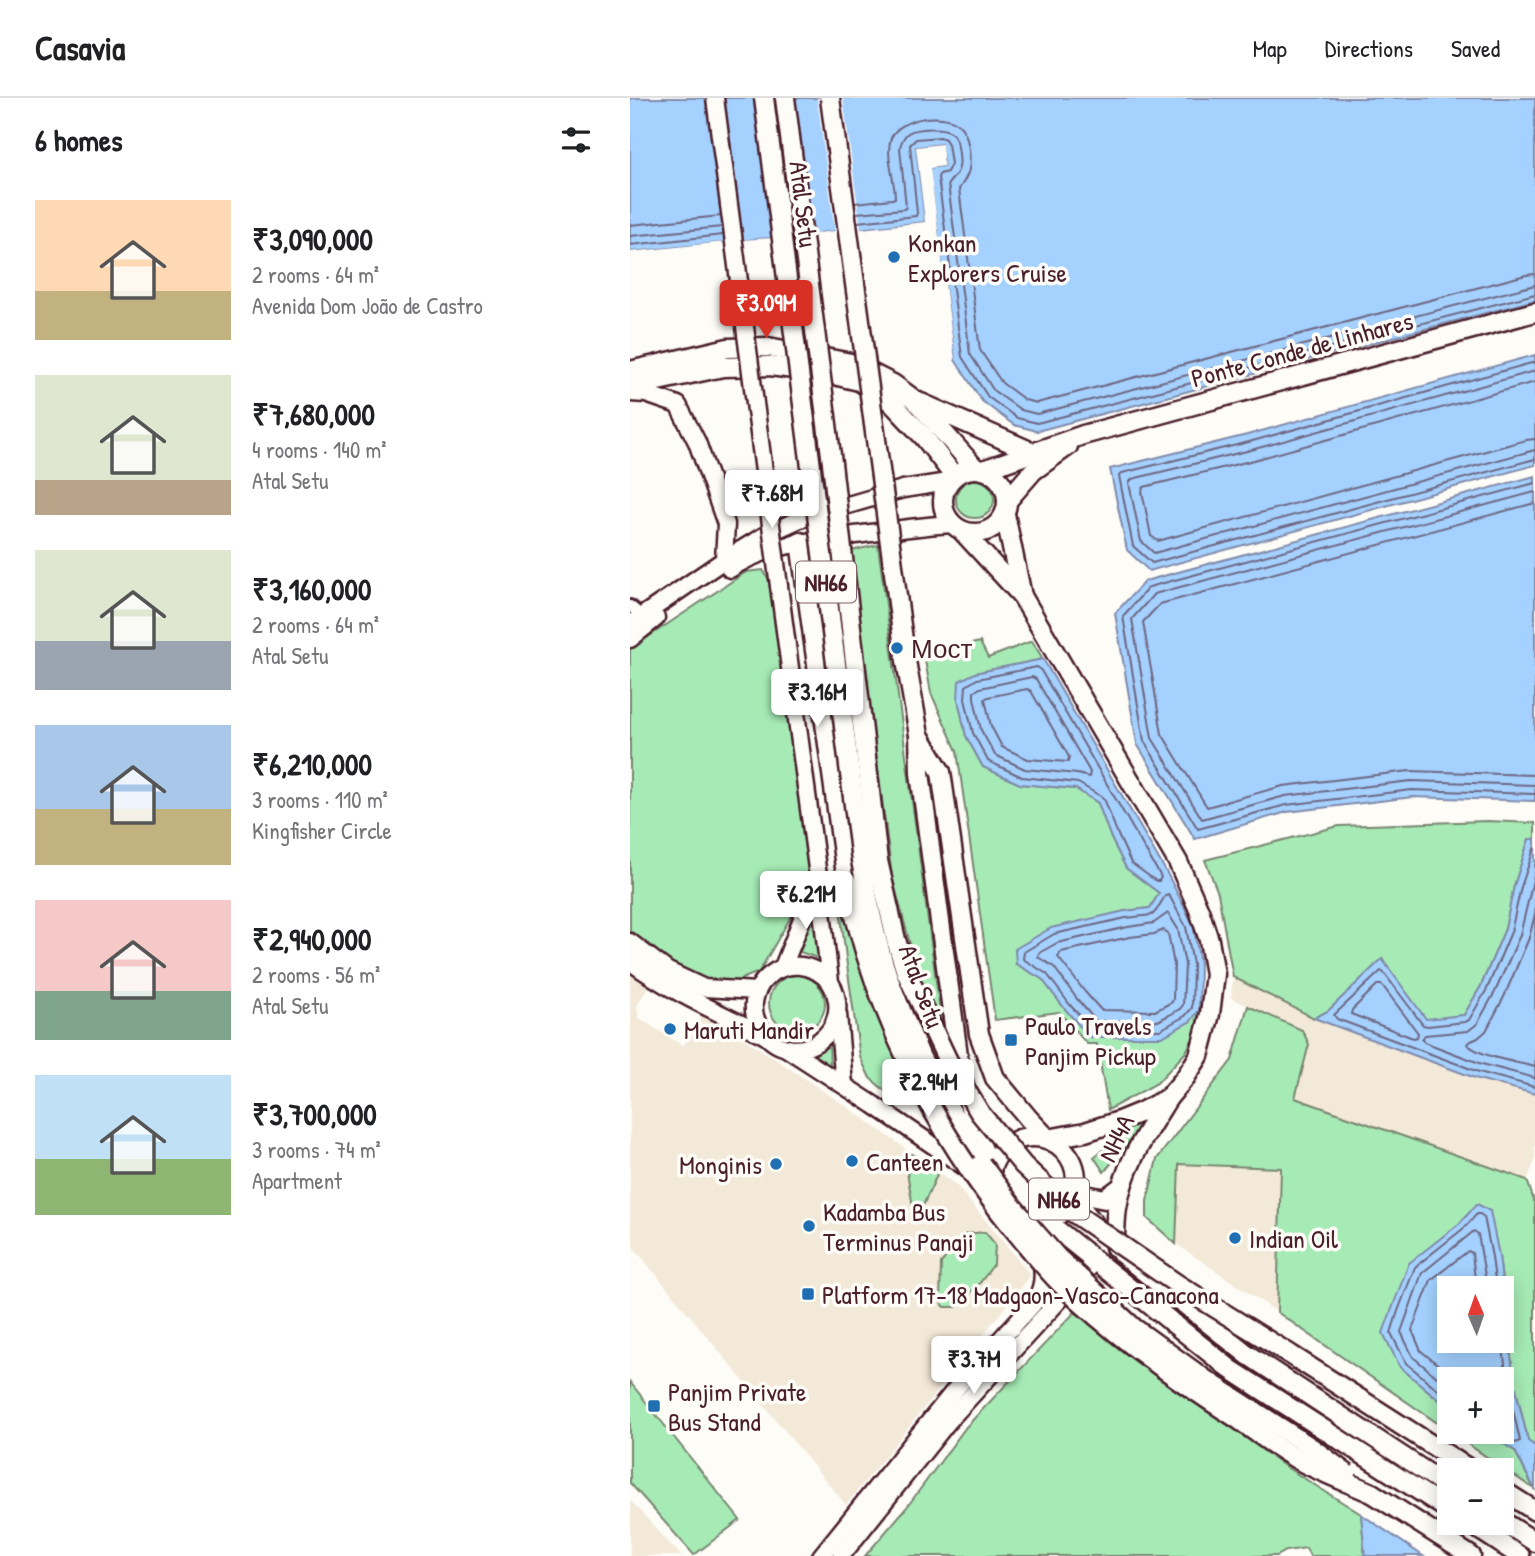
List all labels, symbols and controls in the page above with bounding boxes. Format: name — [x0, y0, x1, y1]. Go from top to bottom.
text: Casavia — [35, 26, 125, 70]
text: Map — [1253, 32, 1287, 64]
text: Directions — [1325, 32, 1413, 64]
text: Saved — [1451, 32, 1500, 64]
text: 6 homes — [35, 120, 122, 160]
icon: filters — [557, 121, 595, 159]
street label: Atal Setu — [781, 159, 827, 249]
text: ₹3,090,000 — [252, 219, 373, 259]
place label: Konkan Explorers Cruise — [908, 225, 1067, 290]
icon: home — [91, 228, 175, 312]
marker: Konkan Explorers Cruise — [886, 249, 902, 265]
text: 2 rooms · 64 m² — [252, 259, 379, 290]
pin: ₹3.09M — [709, 280, 823, 340]
text: ₹3.09M — [736, 287, 796, 318]
text: Avenida Dom João de Castro — [252, 290, 483, 321]
street label: Ponte Conde de Linhares — [1187, 303, 1417, 395]
text: ₹7,680,000 — [252, 394, 375, 434]
icon: home — [91, 403, 175, 487]
text: 4 rooms · 140 m² — [252, 434, 386, 465]
text: Atal Setu — [252, 465, 328, 496]
pin: ₹7.68M — [715, 470, 829, 530]
text: ₹7.68M — [741, 477, 803, 508]
road number: NH66 — [796, 561, 856, 602]
text: ₹3,160,000 — [252, 569, 371, 609]
icon: home — [91, 578, 175, 662]
text: 2 rooms · 64 m² — [252, 609, 379, 640]
place label: Мост — [911, 631, 972, 666]
text: Atal Setu — [252, 640, 328, 671]
marker: Мост — [889, 640, 905, 656]
pin: ₹3.16M — [760, 670, 874, 729]
text: ₹3.16M — [787, 676, 847, 707]
text: ₹6,210,000 — [252, 744, 372, 784]
icon: home — [91, 753, 175, 837]
text: 3 rooms · 110 m² — [252, 784, 388, 815]
text: Kingfisher Circle — [252, 815, 392, 846]
pin: ₹6.21M — [749, 872, 863, 931]
text: ₹6.21M — [776, 878, 836, 909]
text: ₹2,940,000 — [252, 919, 371, 959]
icon: home — [91, 928, 175, 1012]
street label: Atal Setu — [891, 939, 953, 1033]
text: 2 rooms · 56 m² — [252, 959, 380, 990]
text: Atal Setu — [252, 990, 328, 1021]
place label: Paulo Travels Panjim Pickup — [1025, 1008, 1156, 1073]
place label: Maruti Mandir — [684, 1012, 814, 1047]
marker: Maruti Mandir — [662, 1021, 678, 1037]
marker: Paulo Travels Panjim Pickup — [1003, 1032, 1019, 1048]
pin: ₹2.94M — [871, 1060, 985, 1119]
text: ₹2.94M — [898, 1066, 958, 1097]
text: ₹3,700,000 — [252, 1094, 377, 1134]
icon: home — [91, 1103, 175, 1187]
street label: NH4A — [1090, 1108, 1142, 1167]
text: 3 rooms · 74 m² — [252, 1134, 381, 1165]
place label: Canteen — [866, 1144, 944, 1179]
place label: Monginis — [679, 1147, 762, 1182]
marker: Canteen — [844, 1153, 860, 1169]
marker: Monginis — [768, 1156, 784, 1172]
text: Apartment — [252, 1165, 342, 1196]
road number: NH66 — [1029, 1178, 1089, 1219]
place label: Kadamba Bus Terminus Panaji — [823, 1194, 974, 1259]
marker: Kadamba Bus Terminus Panaji — [801, 1218, 817, 1234]
place label: Indian Oil — [1249, 1221, 1338, 1256]
marker: Indian Oil — [1227, 1230, 1243, 1246]
north arrow — [1437, 1276, 1514, 1353]
map controls — [1437, 1276, 1514, 1535]
place label: Platform 17-18 Madgaon-Vasco-Canacona — [822, 1277, 1219, 1312]
marker: Platform 17-18 Madgaon-Vasco-Canacona — [800, 1286, 816, 1302]
pin: ₹3.7M — [925, 1336, 1023, 1396]
text: ₹3.7M — [947, 1343, 1001, 1374]
button: + — [1437, 1367, 1514, 1444]
place label: Panjim Private Bus Stand — [668, 1374, 806, 1439]
marker: Panjim Private Bus Stand — [646, 1398, 662, 1414]
button: − — [1437, 1458, 1514, 1535]

